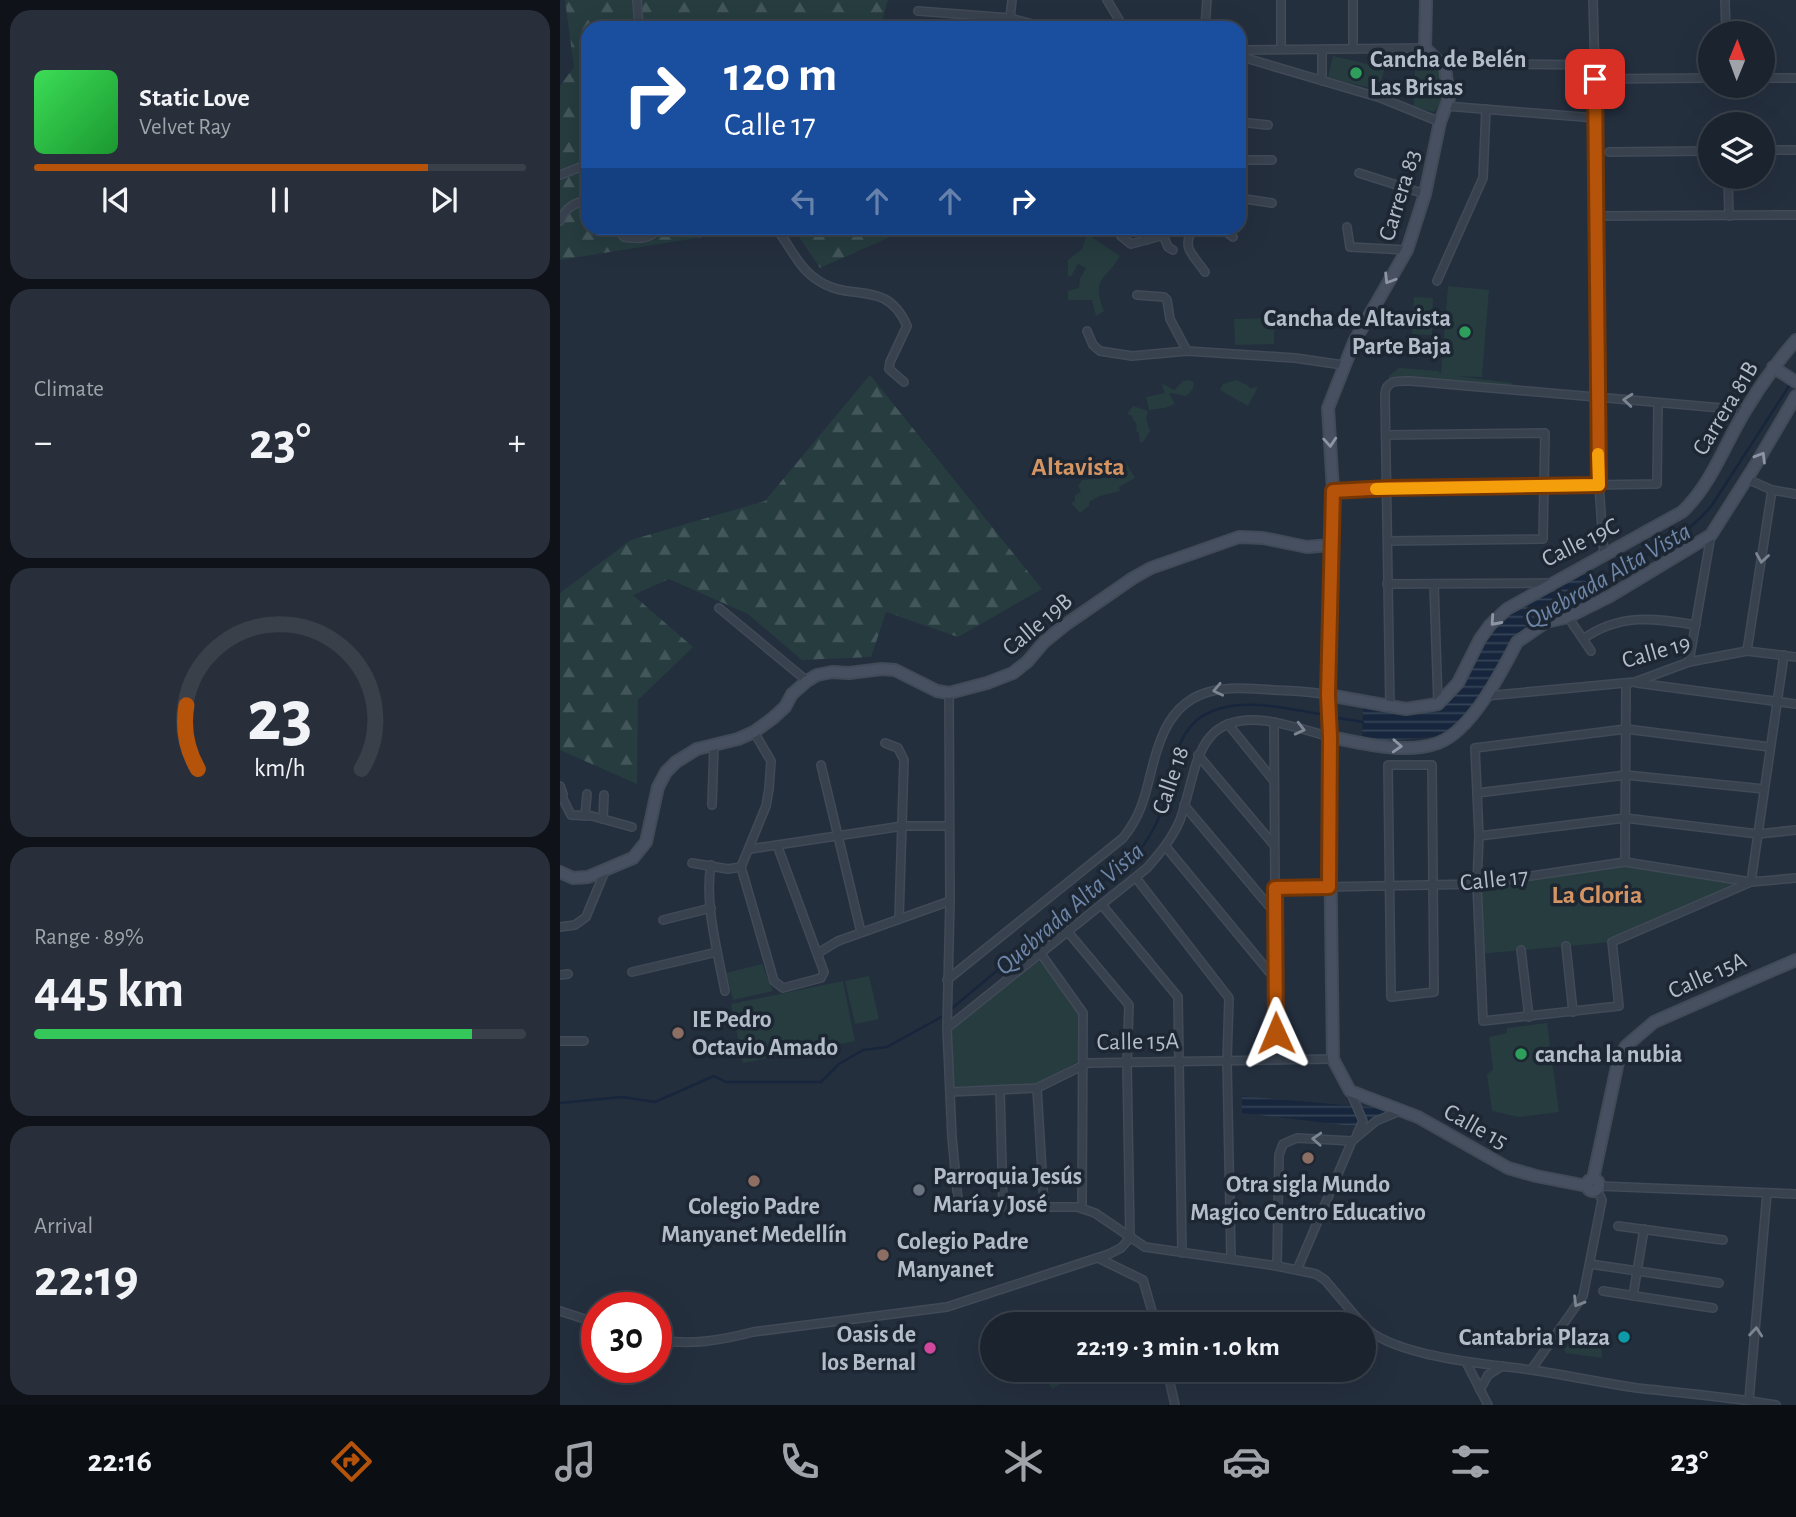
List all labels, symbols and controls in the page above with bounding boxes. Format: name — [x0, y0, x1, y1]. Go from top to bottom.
north arrow — [1698, 21, 1774, 98]
map controls — [1698, 21, 1775, 189]
place label: Cancha de Belén Las Brisas — [1370, 48, 1527, 100]
icon: right — [609, 49, 700, 140]
pin — [1565, 49, 1625, 109]
text: 120 m — [724, 51, 837, 100]
icon: arrive — [1576, 60, 1614, 98]
marker: Cancha de Belén Las Brisas — [1348, 65, 1364, 81]
text: Static Love — [139, 85, 250, 111]
text: Calle 17 — [724, 109, 816, 141]
button: layers — [1698, 112, 1775, 189]
text: Velvet Ray — [139, 116, 231, 139]
street label: Carrera 83 — [1375, 147, 1425, 244]
icon: previous — [97, 181, 135, 219]
icon: pause — [261, 181, 299, 219]
icon: next — [425, 181, 463, 219]
icon: left — [785, 182, 823, 220]
icon: ahead — [858, 182, 896, 220]
icon: ahead — [931, 182, 969, 220]
icon: right — [1004, 182, 1042, 220]
one-way arrow — [1385, 272, 1398, 285]
place label: Cancha de Altavista Parte Baja — [1264, 307, 1451, 359]
marker: Cancha de Altavista Parte Baja — [1457, 324, 1473, 340]
street label: Carrera 81B — [1689, 357, 1763, 460]
text: Climate — [34, 378, 104, 401]
one-way arrow — [1623, 393, 1634, 408]
text: 23° — [249, 416, 311, 468]
text: − — [34, 424, 52, 462]
text: + — [508, 424, 526, 462]
one-way arrow — [1322, 437, 1337, 448]
one-way arrow — [1752, 451, 1765, 464]
district label: Altavista — [1031, 454, 1125, 480]
street label: Calle 19C — [1538, 514, 1623, 572]
water label: Quebrada Alta Vista — [1520, 518, 1695, 634]
one-way arrow — [1754, 552, 1769, 564]
street label: Calle 19B — [998, 589, 1077, 661]
one-way arrow — [1490, 613, 1503, 626]
street label: Calle 19 — [1619, 631, 1693, 673]
text: 23 — [247, 681, 313, 754]
one-way arrow — [1212, 682, 1224, 696]
one-way arrow — [1294, 721, 1306, 735]
one-way arrow — [1392, 738, 1403, 753]
street label: Calle 18 — [1148, 743, 1194, 817]
text: km/h — [254, 755, 306, 780]
water label: Quebrada Alta Vista — [991, 838, 1149, 980]
street label: Calle 17 — [1459, 864, 1530, 896]
district label: La Gloria — [1552, 882, 1642, 908]
text: Range · 89% — [34, 926, 144, 949]
street label: Calle 15A — [1665, 948, 1750, 1004]
text: 445 km — [34, 964, 184, 1016]
position arrow — [1239, 996, 1313, 1070]
place label: IE Pedro Octavio Amado — [692, 1008, 838, 1060]
marker: IE Pedro Octavio Amado — [670, 1025, 686, 1041]
street label: Calle 15A — [1097, 1029, 1180, 1055]
place label: cancha la nubia — [1535, 1043, 1682, 1067]
marker: cancha la nubia — [1513, 1046, 1529, 1062]
street label: Calle 15 — [1440, 1100, 1511, 1154]
one-way arrow — [1311, 1132, 1322, 1147]
marker: Otra sigla Mundo Magico Centro Educativo — [1300, 1150, 1316, 1166]
place label: Parroquia Jesús María y José — [933, 1165, 1082, 1217]
marker: Colegio Padre Manyanet Medellín — [746, 1173, 762, 1189]
place label: Otra sigla Mundo Magico Centro Educativo — [1190, 1173, 1426, 1225]
marker: Parroquia Jesús María y José — [911, 1182, 927, 1198]
place label: Colegio Padre Manyanet Medellín — [661, 1195, 847, 1247]
text: Arrival — [34, 1215, 93, 1238]
place label: Colegio Padre Manyanet — [897, 1230, 1029, 1282]
marker: Colegio Padre Manyanet — [875, 1247, 891, 1263]
text: 22:19 — [34, 1253, 139, 1305]
speed limit sign: 30 — [581, 1292, 672, 1383]
one-way arrow — [1574, 1295, 1587, 1308]
place label: Oasis de los Bernal — [821, 1323, 916, 1375]
place label: Cantabria Plaza — [1459, 1326, 1610, 1350]
one-way arrow — [1748, 1326, 1763, 1337]
marker: Cantabria Plaza — [1616, 1329, 1632, 1345]
text: 22:19 · 3 min · 1.0 km — [1076, 1334, 1280, 1360]
marker: Oasis de los Bernal — [922, 1340, 938, 1356]
icon: directions — [327, 1437, 376, 1486]
icon: music — [551, 1437, 600, 1486]
icon: phone — [775, 1437, 824, 1486]
icon: climate — [999, 1437, 1048, 1486]
icon: car — [1222, 1437, 1271, 1486]
icon: filters — [1446, 1437, 1495, 1486]
text: 22:16 — [87, 1445, 152, 1477]
text: 23° — [1670, 1445, 1709, 1477]

